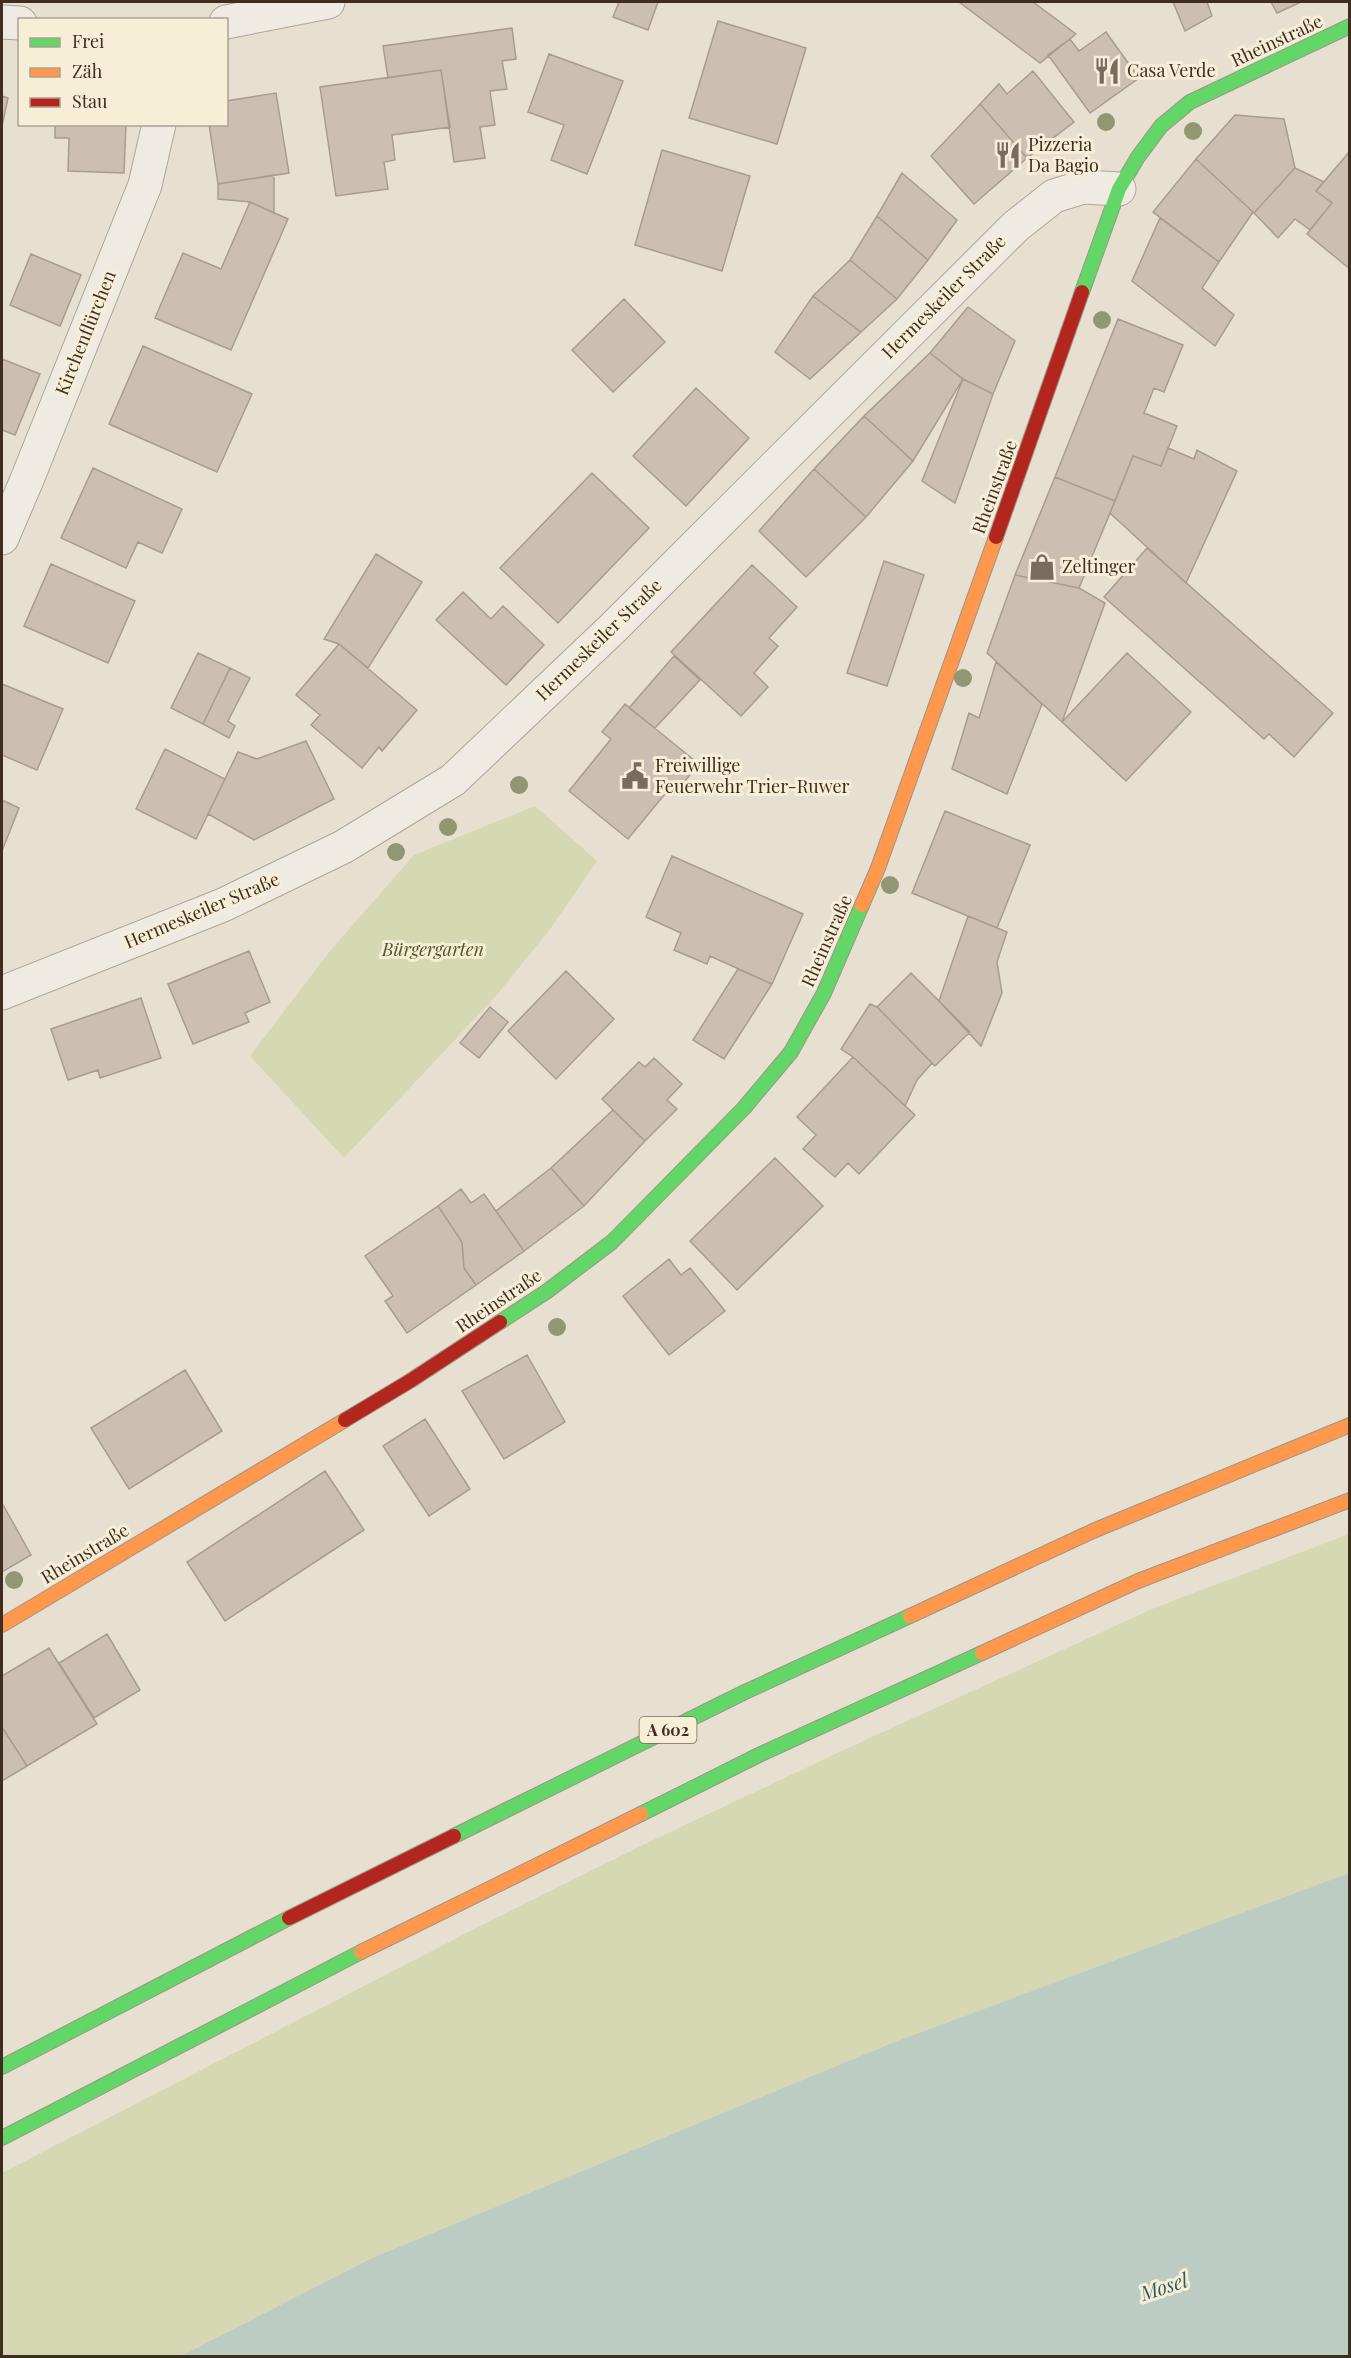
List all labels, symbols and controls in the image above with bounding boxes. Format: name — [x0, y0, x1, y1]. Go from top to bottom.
street label: Rheinstraße — [1227, 8, 1326, 72]
legend — [18, 18, 228, 126]
text: Frei — [72, 29, 104, 53]
restaurant icon: Casa Verde — [1092, 56, 1122, 86]
place label: Casa Verde — [1127, 58, 1216, 82]
text: Zäh — [72, 59, 103, 83]
text: Stau — [72, 89, 108, 113]
place label: Pizzeria Da Bagio — [1028, 132, 1099, 177]
restaurant icon: Pizzeria Da Bagio — [993, 140, 1023, 170]
street label: Hermeskeiler Straße — [876, 229, 1011, 364]
street label: Kirchenflürchen — [49, 267, 121, 398]
street label: Rheinstraße — [966, 436, 1022, 537]
shop icon: Zeltinger — [1027, 552, 1057, 582]
place label: Zeltinger — [1062, 554, 1136, 578]
street label: Hermeskeiler Straße — [530, 573, 666, 706]
place label: Freiwillige Feuerwehr Trier-Ruwer — [655, 753, 850, 798]
public building icon: Freiwillige Feuerwehr Trier-Ruwer — [620, 761, 650, 791]
street label: Hermeskeiler Straße — [120, 867, 283, 954]
street label: Rheinstraße — [795, 891, 857, 990]
park label: Bürgergarten — [381, 937, 484, 961]
street label: Rheinstraße — [451, 1263, 546, 1338]
street label: Rheinstraße — [36, 1518, 133, 1589]
road number: A 602 — [640, 1717, 696, 1743]
water label: Mosel — [1135, 2265, 1192, 2306]

